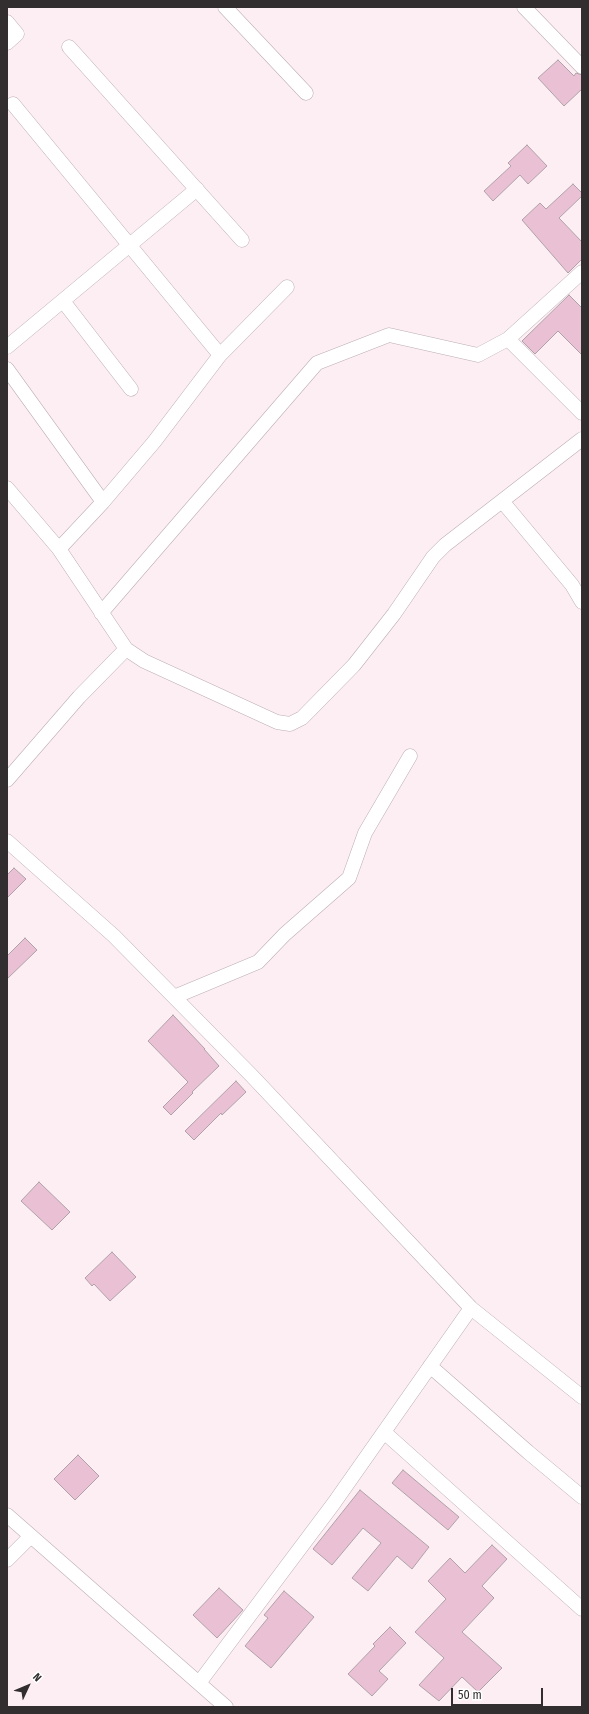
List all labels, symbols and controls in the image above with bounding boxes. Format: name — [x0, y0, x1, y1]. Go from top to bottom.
north arrow — [8, 1666, 48, 1706]
text: N — [30, 1670, 44, 1684]
scale bar — [453, 1680, 545, 1706]
text: 50 m — [458, 1688, 482, 1702]

